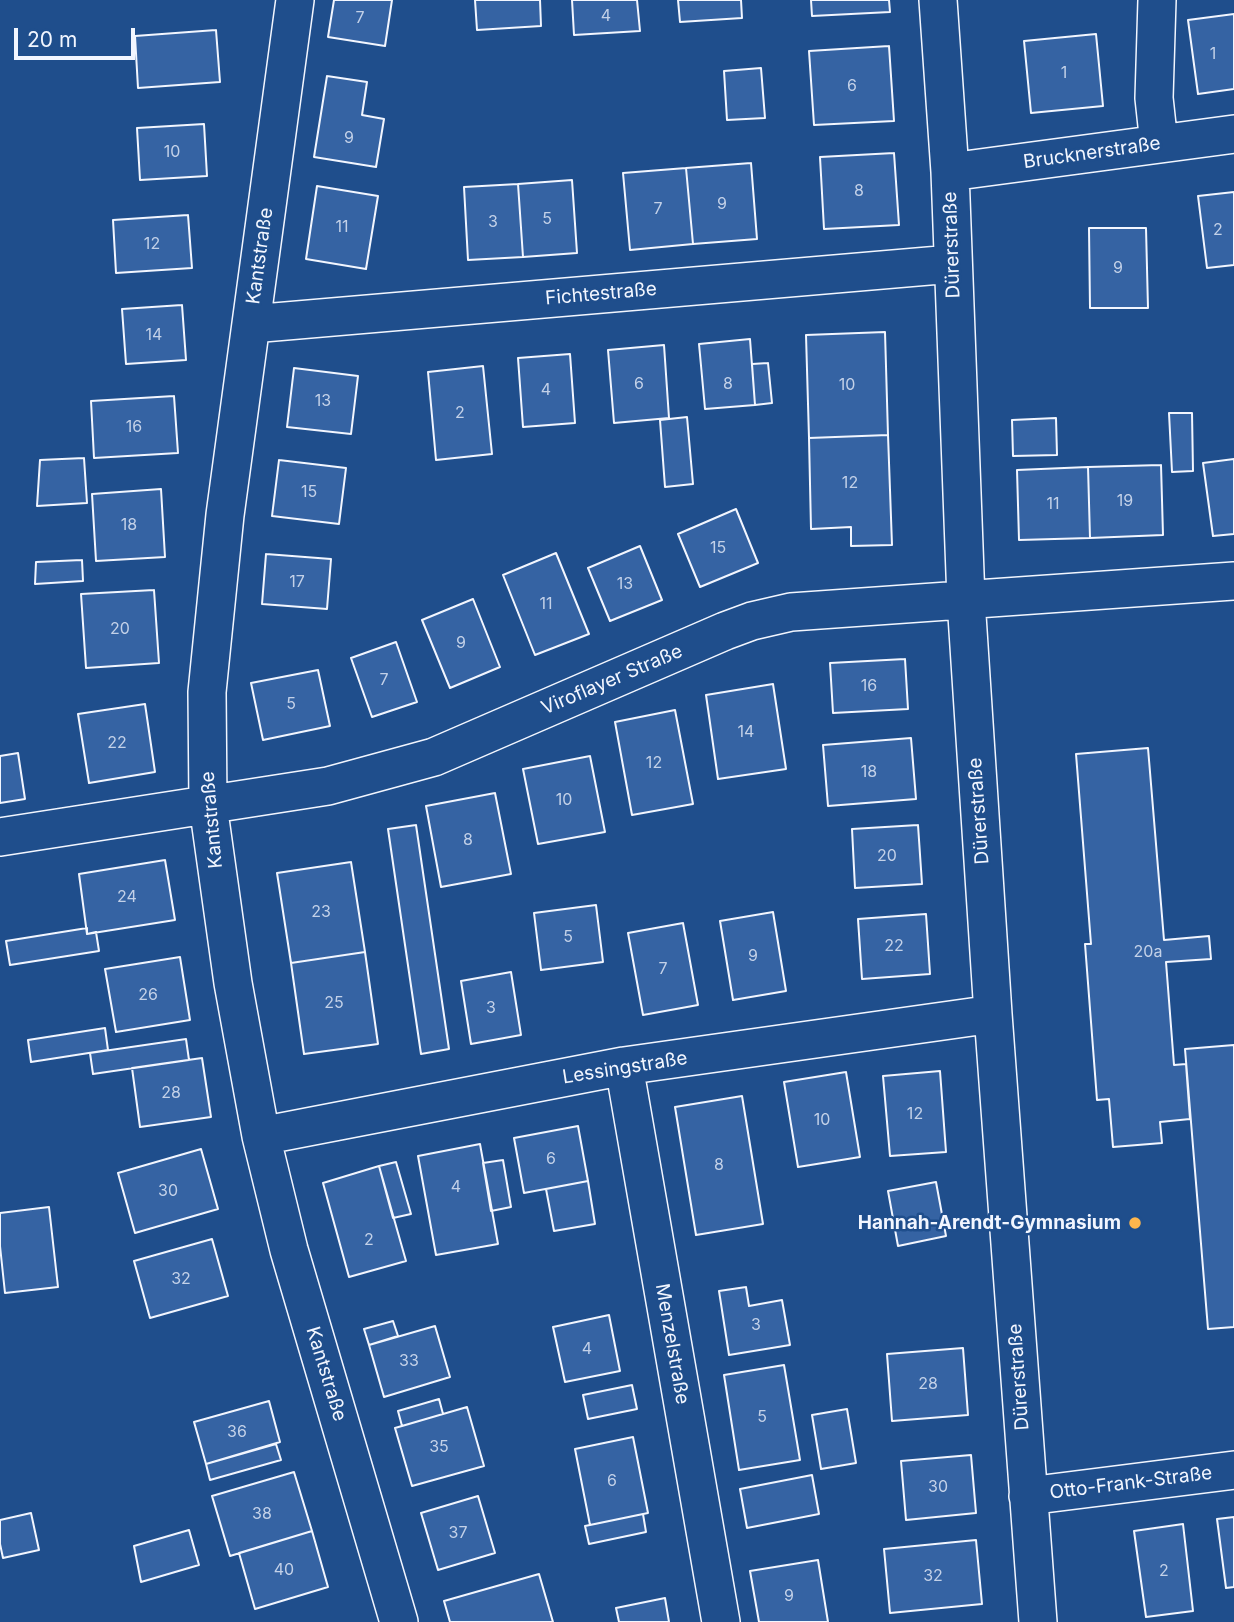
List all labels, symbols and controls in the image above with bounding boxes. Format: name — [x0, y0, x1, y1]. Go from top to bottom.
house number: 4 — [601, 6, 611, 26]
house number: 7 — [355, 8, 365, 28]
scale bar — [18, 14, 138, 58]
text: 20 m — [27, 27, 77, 52]
house number: 1 — [1210, 44, 1216, 64]
house number: 1 — [1061, 63, 1067, 83]
house number: 6 — [847, 76, 857, 96]
house number: 9 — [344, 128, 354, 148]
street label: Brucknerstraße — [1022, 132, 1162, 174]
house number: 10 — [164, 142, 180, 162]
house number: 8 — [854, 181, 864, 201]
street label: Dürerstraße — [939, 191, 965, 299]
house number: 9 — [717, 194, 727, 214]
house number: 7 — [653, 199, 663, 219]
street label: Kantstraße — [242, 206, 278, 306]
house number: 5 — [542, 209, 552, 229]
house number: 3 — [488, 212, 498, 232]
house number: 11 — [335, 217, 349, 237]
house number: 2 — [1213, 220, 1223, 240]
house number: 12 — [144, 234, 160, 254]
house number: 9 — [1113, 258, 1123, 278]
street label: Fichtestraße — [544, 278, 658, 310]
house number: 14 — [146, 325, 162, 345]
house number: 6 — [634, 374, 644, 394]
house number: 8 — [723, 374, 733, 394]
house number: 10 — [839, 375, 855, 395]
house number: 4 — [541, 380, 551, 400]
house number: 13 — [315, 391, 331, 411]
house number: 2 — [455, 403, 465, 423]
house number: 16 — [126, 417, 142, 437]
house number: 12 — [842, 473, 858, 493]
house number: 15 — [301, 482, 317, 502]
house number: 19 — [1117, 491, 1133, 511]
house number: 11 — [1046, 494, 1060, 514]
house number: 18 — [121, 515, 137, 535]
house number: 15 — [710, 538, 726, 558]
house number: 17 — [289, 572, 305, 592]
house number: 13 — [617, 574, 633, 594]
house number: 11 — [539, 594, 553, 614]
house number: 20 — [110, 619, 130, 639]
house number: 9 — [456, 633, 466, 653]
street label: Viroflayer Straße — [538, 640, 686, 720]
house number: 7 — [379, 670, 389, 690]
house number: 16 — [861, 676, 877, 696]
house number: 5 — [286, 694, 296, 714]
house number: 14 — [738, 722, 754, 742]
house number: 22 — [107, 733, 127, 753]
house number: 12 — [646, 753, 662, 773]
street label: Dürerstraße — [964, 757, 994, 865]
house number: 18 — [861, 762, 877, 782]
street label: Kantstraße — [196, 770, 228, 870]
house number: 10 — [556, 790, 572, 810]
house number: 8 — [463, 830, 473, 850]
house number: 20 — [877, 846, 897, 866]
house number: 24 — [117, 887, 137, 907]
house number: 23 — [311, 902, 331, 922]
house number: 5 — [563, 927, 573, 947]
house number: 22 — [884, 936, 904, 956]
house number: 20a — [1134, 942, 1162, 962]
house number: 9 — [748, 946, 758, 966]
house number: 7 — [658, 959, 668, 979]
house number: 26 — [138, 985, 158, 1005]
house number: 25 — [324, 993, 344, 1013]
house number: 3 — [486, 998, 496, 1018]
street label: Lessingstraße — [561, 1047, 689, 1089]
house number: 28 — [161, 1083, 181, 1103]
house number: 12 — [907, 1104, 923, 1124]
house number: 10 — [814, 1110, 830, 1130]
house number: 6 — [546, 1149, 556, 1169]
house number: 8 — [714, 1155, 724, 1175]
house number: 4 — [451, 1177, 461, 1197]
house number: 30 — [158, 1181, 178, 1201]
place label: Hannah-Arendt-Gymnasium — [858, 1212, 1121, 1234]
marker: Hannah-Arendt-Gymnasium — [1127, 1215, 1143, 1231]
house number: 2 — [364, 1230, 374, 1250]
house number: 32 — [171, 1269, 191, 1289]
street label: Menzelstraße — [650, 1282, 694, 1406]
house number: 3 — [751, 1315, 761, 1335]
street label: Dürerstraße — [1004, 1323, 1034, 1431]
street label: Kantstraße — [301, 1324, 351, 1424]
house number: 4 — [582, 1339, 592, 1359]
house number: 33 — [399, 1351, 419, 1371]
house number: 28 — [918, 1374, 938, 1394]
house number: 5 — [757, 1407, 767, 1427]
house number: 36 — [227, 1422, 247, 1442]
house number: 35 — [429, 1437, 449, 1457]
street label: Otto-Frank-Straße — [1048, 1462, 1214, 1504]
house number: 6 — [607, 1471, 617, 1491]
house number: 30 — [928, 1477, 948, 1497]
house number: 38 — [252, 1504, 272, 1524]
house number: 37 — [449, 1523, 467, 1543]
house number: 40 — [274, 1560, 294, 1580]
house number: 2 — [1159, 1561, 1169, 1581]
house number: 32 — [923, 1566, 943, 1586]
house number: 9 — [784, 1586, 794, 1606]

